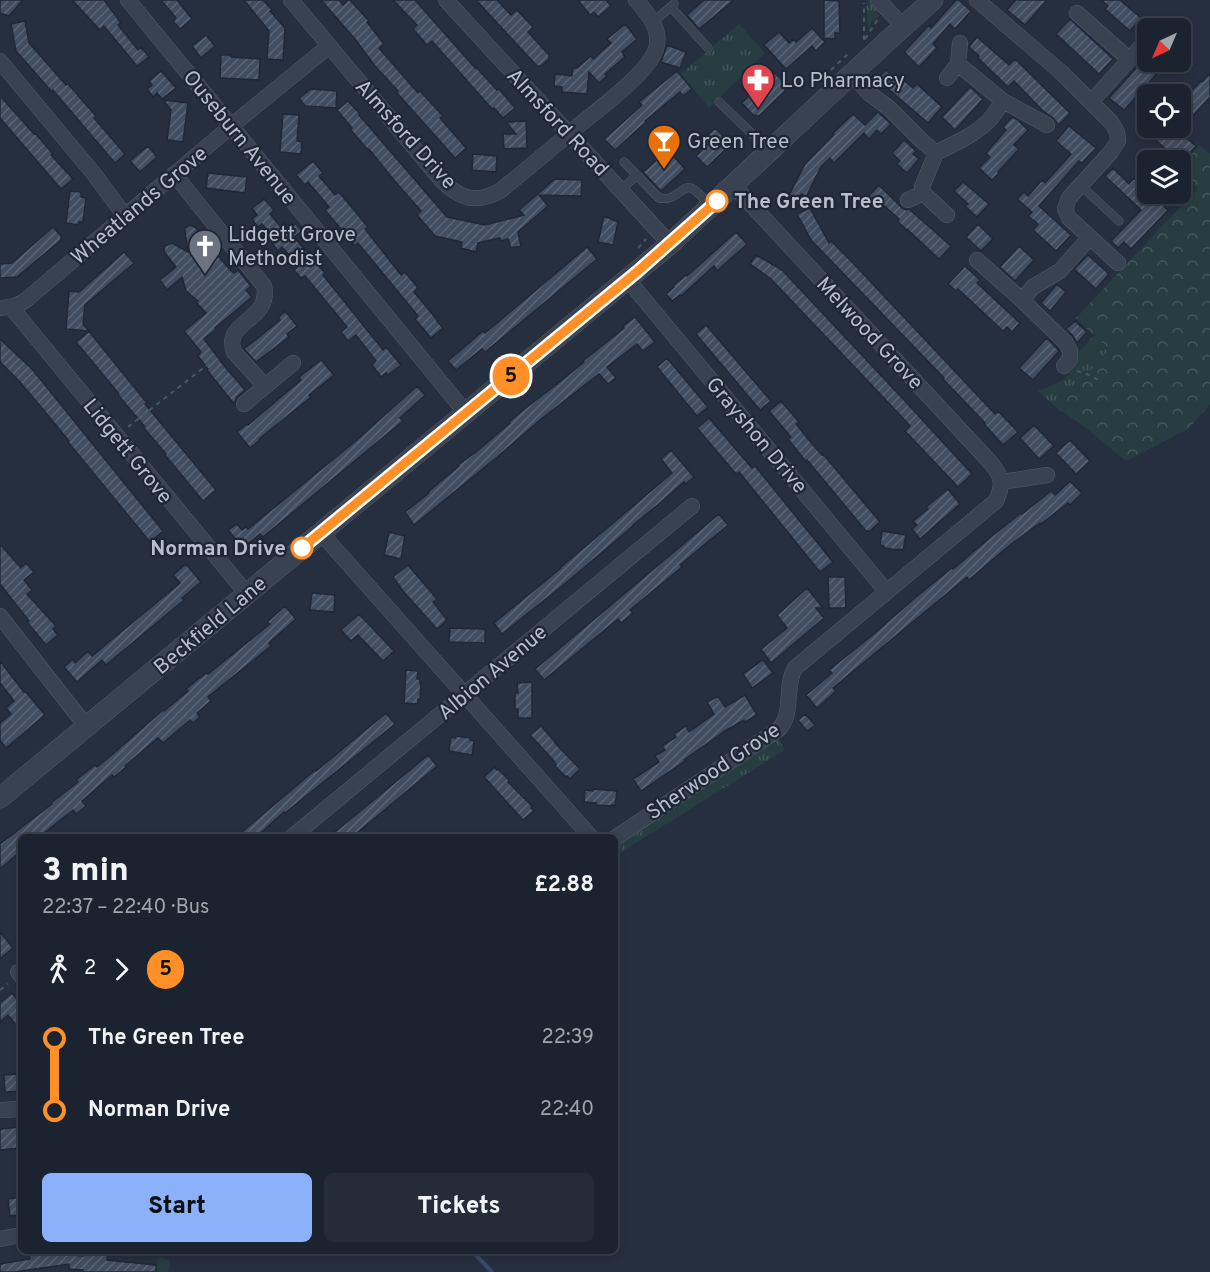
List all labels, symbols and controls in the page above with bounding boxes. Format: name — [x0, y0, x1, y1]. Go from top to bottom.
north arrow — [1137, 18, 1191, 72]
map controls — [1137, 18, 1191, 204]
pharmacy icon: Lo Pharmacy — [740, 62, 776, 109]
street label: Almsford Road — [500, 63, 614, 183]
street label: Ouseburn Avenue — [176, 65, 302, 211]
place label: Lo Pharmacy — [781, 68, 905, 95]
street label: Almsford Drive — [348, 74, 462, 196]
button: locate — [1137, 84, 1191, 138]
bar icon: Green Tree — [646, 123, 682, 170]
place label: Green Tree — [687, 129, 789, 156]
street label: Wheatlands Grove — [66, 141, 214, 271]
button: layers — [1137, 150, 1191, 204]
place label: The Green Tree — [734, 189, 883, 216]
marker: The Green Tree — [706, 190, 728, 212]
place label: Lidgett Grove Methodist — [228, 222, 356, 273]
church icon: Lidgett Grove Methodist — [187, 228, 223, 275]
street label: Melwood Grove — [810, 272, 928, 396]
line badge: 5 — [492, 356, 530, 395]
text: 5 — [505, 363, 517, 390]
street label: Grayshon Drive — [699, 372, 812, 500]
street label: Lidgett Grove — [76, 394, 178, 510]
place label: Norman Drive — [150, 536, 286, 563]
marker: Norman Drive — [291, 537, 313, 559]
street label: Beckfield Lane — [149, 571, 273, 681]
street label: Albion Avenue — [433, 620, 553, 727]
street label: Sherwood Grove — [642, 718, 786, 827]
text: 3 min — [42, 851, 129, 893]
text: £2.88 — [534, 872, 594, 899]
text: 22:37 – 22:40 · Bus — [42, 895, 209, 921]
icon: walk — [42, 953, 75, 986]
icon: forward — [105, 953, 138, 986]
text: 2 — [84, 956, 96, 982]
text: 5 — [159, 956, 172, 983]
text: The Green Tree — [88, 1025, 245, 1052]
text: 22:39 — [541, 1025, 594, 1051]
text: Norman Drive — [88, 1097, 230, 1124]
text: 22:40 — [540, 1097, 594, 1123]
button: Start — [42, 1173, 312, 1242]
button: Tickets — [324, 1173, 594, 1242]

